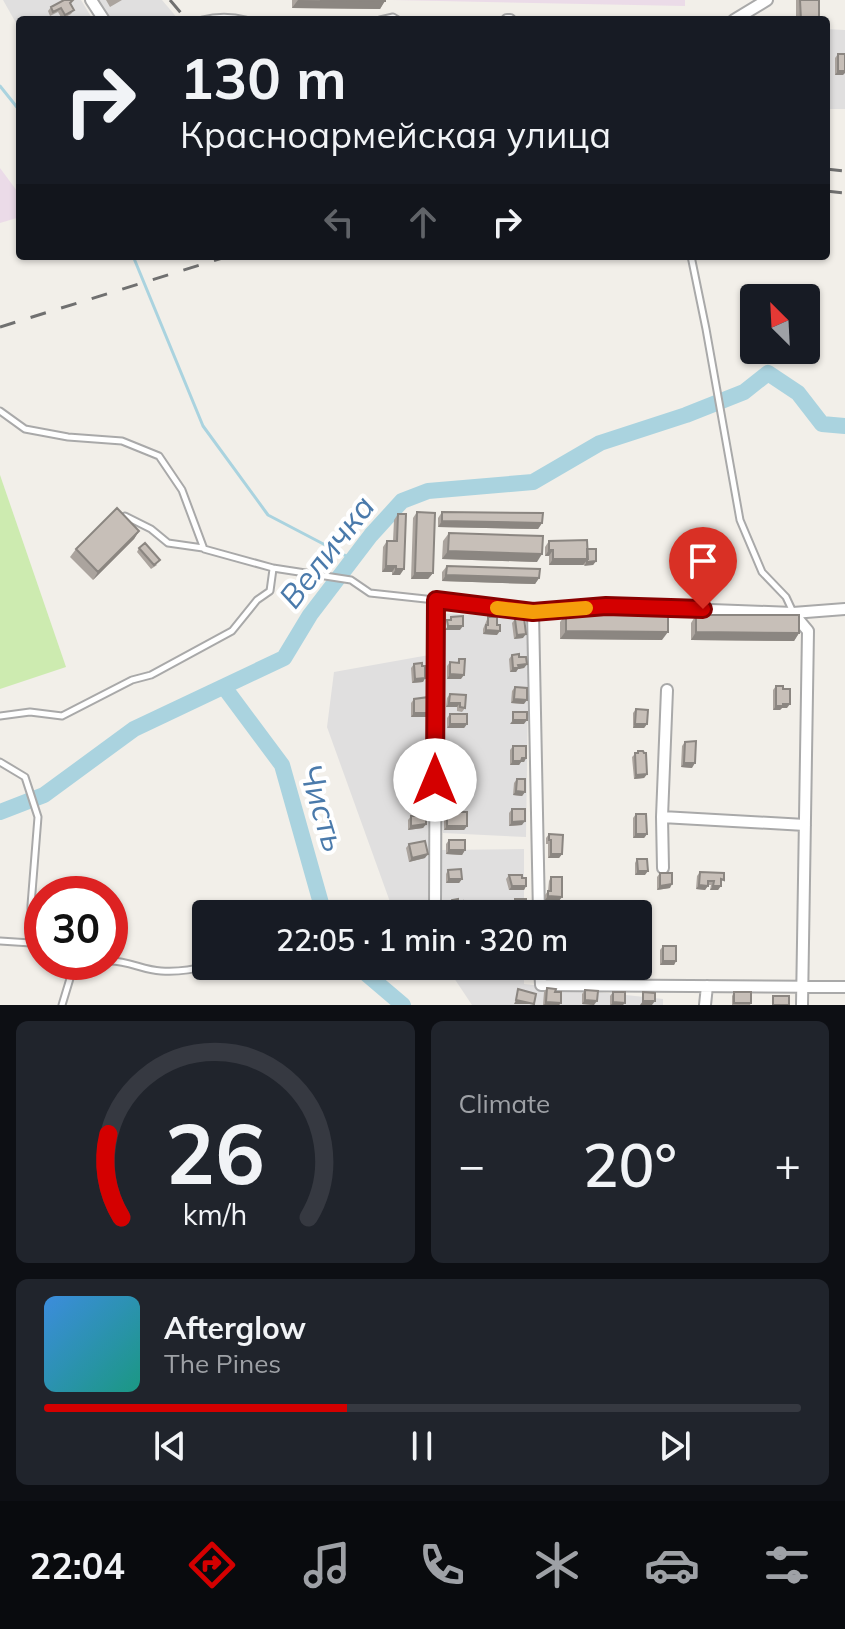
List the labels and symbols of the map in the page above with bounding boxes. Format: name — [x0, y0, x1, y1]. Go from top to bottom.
north arrow — [740, 284, 820, 364]
water label: Величка — [270, 487, 383, 616]
pin — [669, 527, 737, 609]
position arrow — [393, 738, 477, 822]
water label: Чисть — [291, 759, 355, 856]
speed limit sign: 30 — [24, 876, 128, 980]

